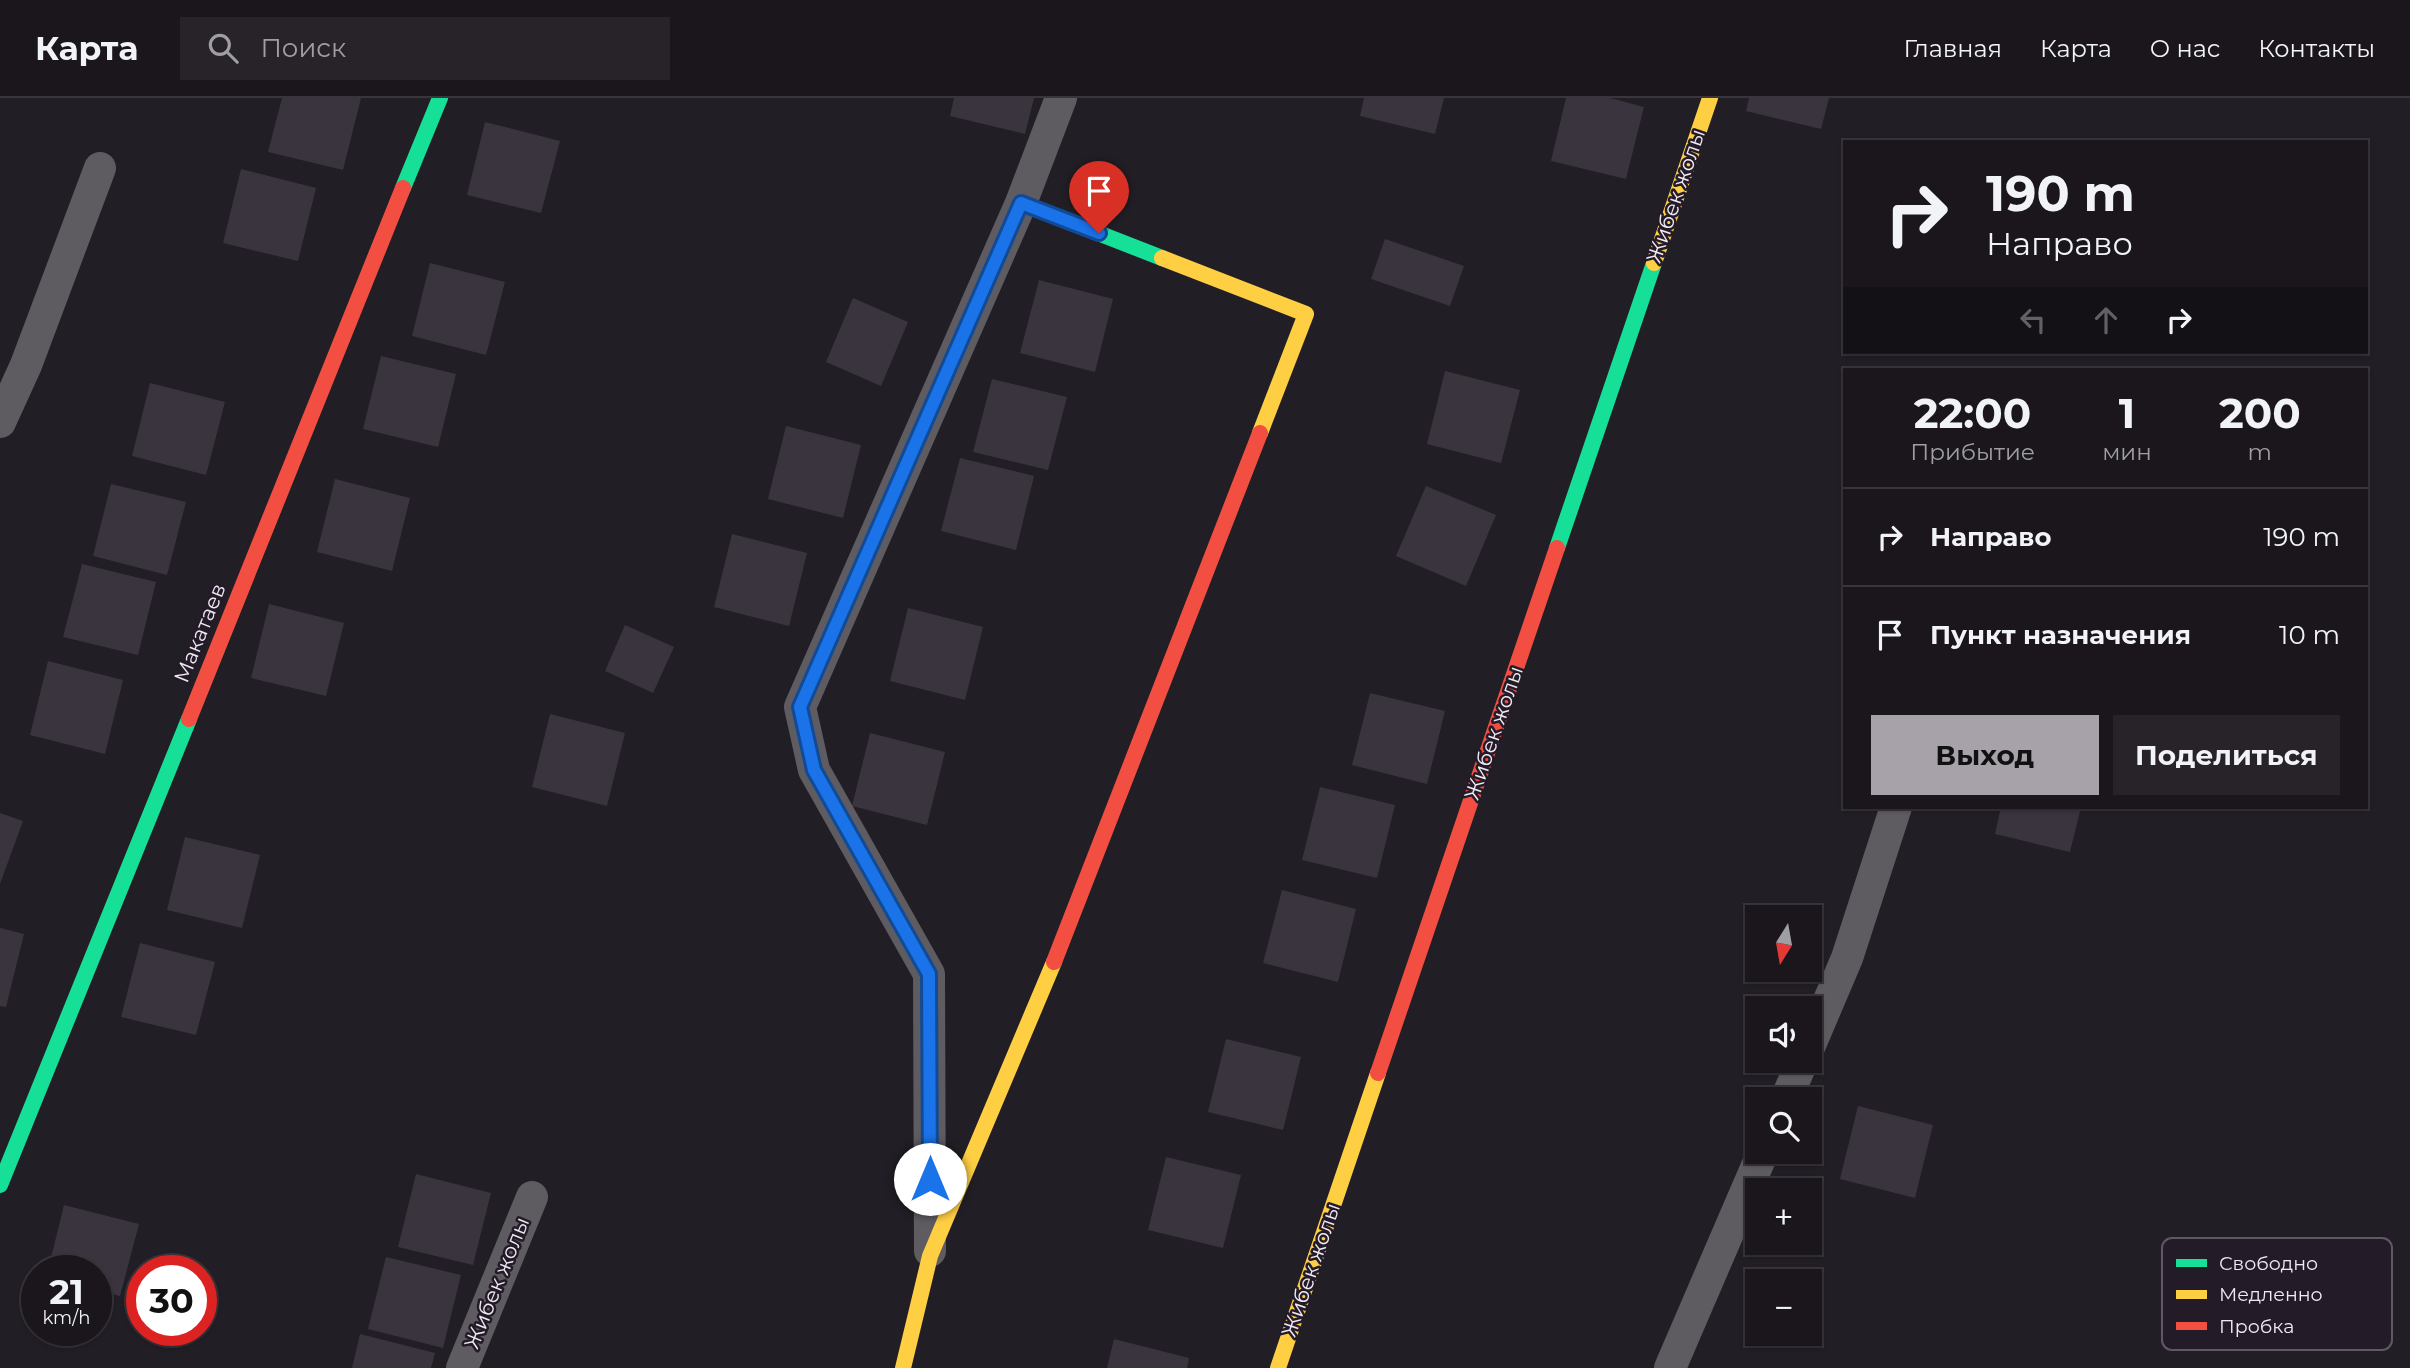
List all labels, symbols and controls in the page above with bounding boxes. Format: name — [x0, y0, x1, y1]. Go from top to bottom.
search box — [180, 17, 670, 80]
text: Карта — [35, 28, 138, 68]
icon: search — [204, 29, 242, 67]
text: Поиск — [260, 32, 346, 64]
text: Главная — [1904, 34, 2002, 63]
text: Карта — [2040, 34, 2112, 63]
text: О нас — [2150, 34, 2220, 63]
text: Контакты — [2258, 34, 2375, 63]
street label: Жибек жолы — [1641, 126, 1710, 266]
pin — [1069, 161, 1129, 233]
text: 190 m — [1986, 164, 2135, 223]
icon: right — [1871, 168, 1962, 259]
icon: arrive — [1080, 172, 1118, 210]
text: Направо — [1986, 224, 2133, 263]
icon: left — [2014, 301, 2052, 339]
icon: ahead — [2087, 301, 2125, 339]
icon: right — [2160, 301, 2198, 339]
text: 22:00 — [1914, 387, 2031, 439]
text: 1 — [2119, 387, 2135, 439]
text: 200 — [2219, 387, 2301, 439]
text: Прибытие — [1910, 438, 2035, 466]
text: мин — [2102, 438, 2152, 466]
text: m — [2248, 438, 2272, 466]
icon: right — [1871, 518, 1909, 556]
text: Направо — [1930, 521, 2051, 553]
text: 190 m — [2263, 521, 2340, 553]
street label: Макатаев — [168, 580, 231, 686]
icon: arrive — [1871, 616, 1909, 654]
text: Пункт назначения — [1930, 619, 2191, 651]
text: 10 m — [2279, 619, 2340, 651]
street label: Жибек жолы — [1459, 663, 1528, 803]
button: Выход — [1871, 715, 2099, 795]
button: Поделиться — [2113, 715, 2340, 795]
north arrow — [1745, 905, 1822, 982]
map controls — [1745, 905, 1822, 1346]
button: sound — [1745, 996, 1822, 1073]
button: search — [1745, 1087, 1822, 1164]
position arrow — [893, 1142, 967, 1216]
button: + — [1745, 1178, 1822, 1255]
street label: Жибек жолы — [1276, 1200, 1345, 1340]
street label: Жибек жолы — [459, 1213, 534, 1352]
legend — [2162, 1238, 2392, 1350]
text: Свободно — [2219, 1252, 2318, 1275]
speed limit sign: 30 — [126, 1255, 217, 1346]
button: − — [1745, 1269, 1822, 1346]
text: 21 — [49, 1270, 84, 1313]
text: Медленно — [2219, 1283, 2323, 1306]
text: km/h — [42, 1307, 91, 1329]
text: Пробка — [2219, 1315, 2294, 1338]

